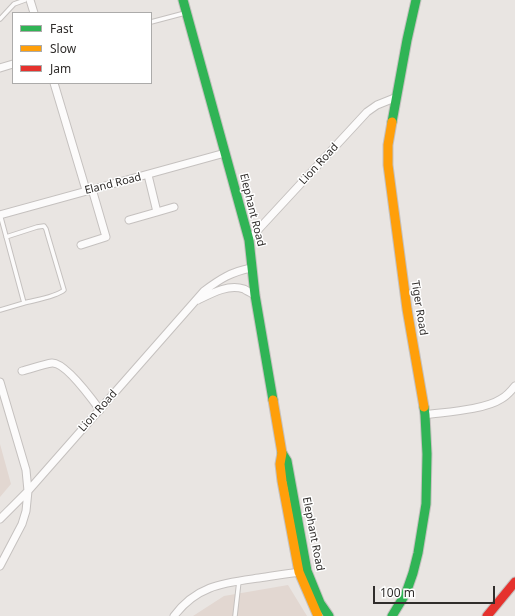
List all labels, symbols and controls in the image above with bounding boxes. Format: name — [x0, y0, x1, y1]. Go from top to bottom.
legend — [12, 12, 152, 84]
text: Fast — [50, 20, 73, 37]
text: Slow — [50, 40, 76, 57]
text: Jam — [50, 60, 71, 77]
street label: Lion Road — [297, 141, 341, 187]
street label: Eland Road — [83, 171, 143, 197]
street label: Elephant Road — [237, 172, 267, 248]
street label: Tiger Road — [408, 279, 430, 337]
street label: Lion Road — [76, 388, 120, 434]
street label: Elephant Road — [299, 496, 327, 572]
scale bar — [375, 578, 497, 604]
text: 100 m — [380, 584, 415, 601]

